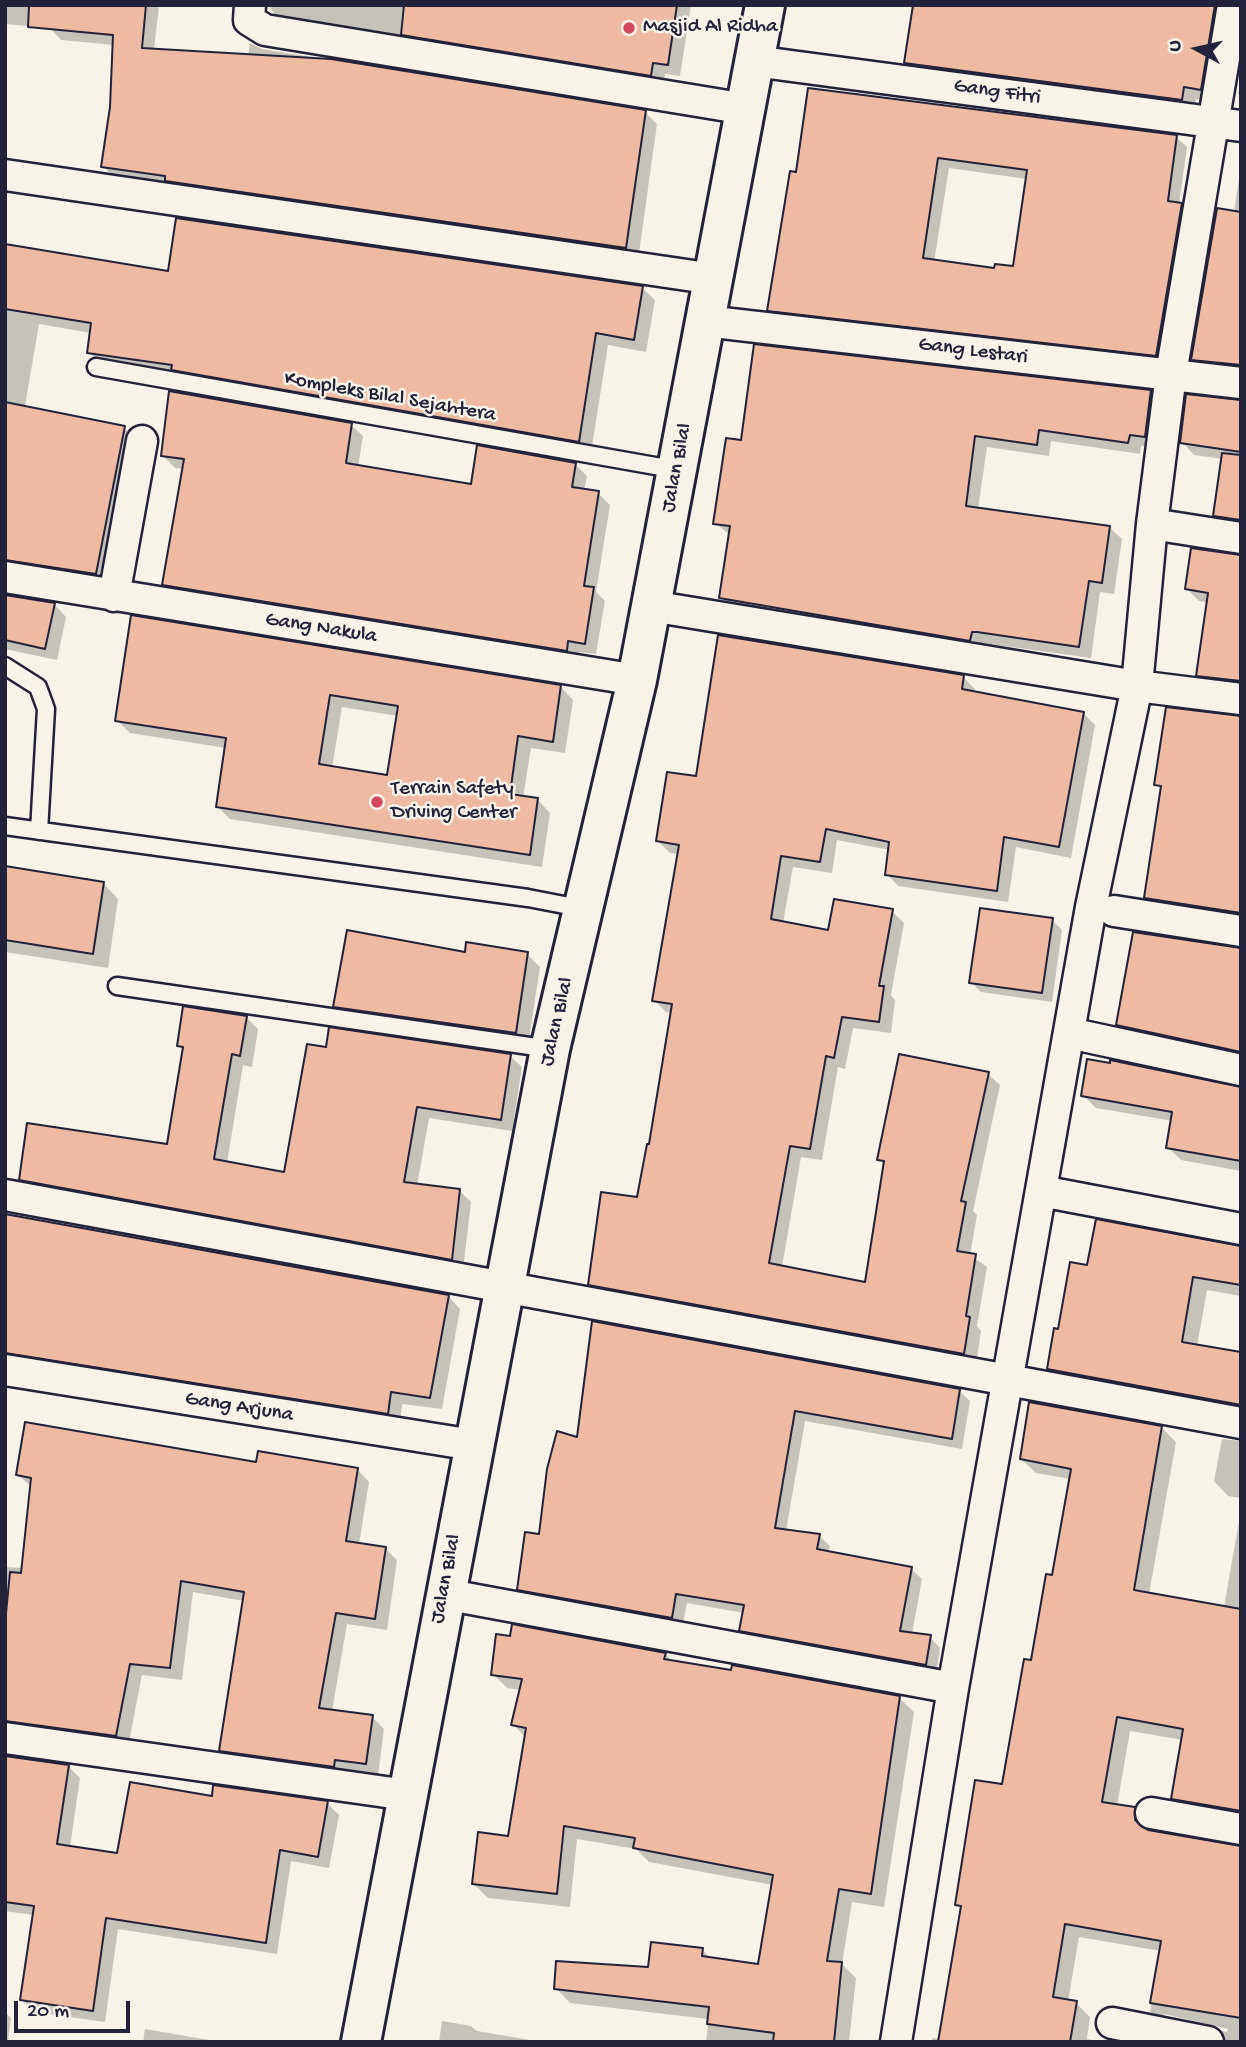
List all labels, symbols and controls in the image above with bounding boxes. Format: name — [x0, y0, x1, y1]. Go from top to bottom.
north arrow — [1162, 14, 1232, 84]
place label: Masjid Al Ridha — [643, 15, 778, 41]
marker: Masjid Al Ridha — [621, 20, 637, 36]
text: U — [1164, 39, 1188, 53]
street label: Gang Fitri — [952, 74, 1042, 112]
street label: Gang Lestari — [917, 333, 1029, 371]
street label: Kompleks Bilal Sejahtera — [282, 367, 498, 429]
street label: Jalan Bilal — [657, 421, 699, 515]
street label: Gang Nakula — [263, 608, 379, 650]
place label: Terrain Safety Driving Center — [391, 777, 516, 827]
marker: Terrain Safety Driving Center — [369, 794, 385, 810]
street label: Jalan Bilal — [536, 975, 580, 1069]
street label: Gang Arjuna — [183, 1387, 295, 1429]
street label: Jalan Bilal — [426, 1532, 468, 1626]
scale bar — [18, 1988, 133, 2032]
text: 20 m — [27, 2000, 69, 2025]

